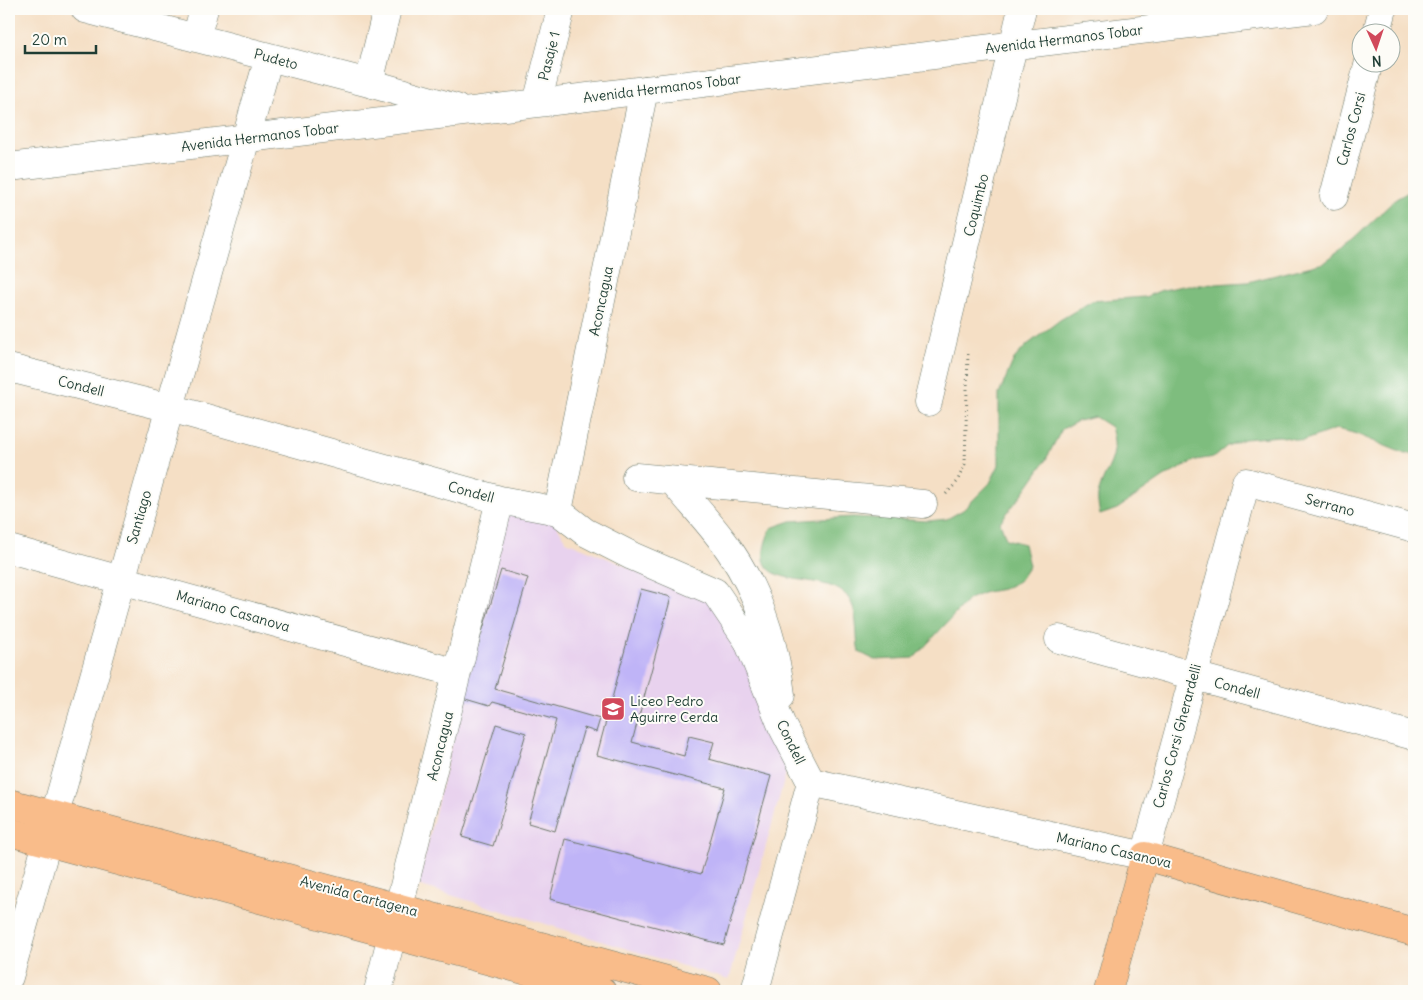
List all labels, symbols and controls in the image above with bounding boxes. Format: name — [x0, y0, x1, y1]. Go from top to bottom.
street label: Avenida Hermanos Tobar — [984, 20, 1144, 58]
scale bar — [25, 22, 96, 54]
north arrow — [1350, 22, 1400, 72]
text: 20 m — [32, 30, 67, 49]
street label: Pasaje 1 — [534, 30, 564, 82]
street label: Pudeto — [252, 45, 300, 74]
text: N — [1371, 52, 1382, 70]
street label: Avenida Hermanos Tobar — [582, 69, 742, 107]
street label: Carlos Corsi — [1333, 90, 1369, 168]
street label: Avenida Hermanos Tobar — [180, 118, 340, 156]
street label: Coquimbo — [960, 172, 992, 238]
street label: Aconcagua — [585, 264, 617, 338]
street label: Condell — [56, 372, 106, 400]
street label: Condell — [446, 477, 496, 507]
street label: Santiago — [123, 488, 155, 546]
street label: Serrano — [1303, 490, 1357, 520]
street label: Mariano Casanova — [174, 586, 292, 636]
street label: Carlos Corsi Gherardelli — [1149, 662, 1205, 810]
street label: Condell — [1212, 673, 1262, 703]
place label: Liceo Pedro Aguirre Cerda — [630, 692, 718, 726]
school or university icon: Liceo Pedro Aguirre Cerda — [600, 696, 626, 722]
street label: Aconcagua — [423, 709, 457, 783]
street label: Condell — [773, 717, 809, 767]
street label: Mariano Casanova — [1055, 828, 1173, 872]
street label: Avenida Cartagena — [298, 872, 420, 920]

